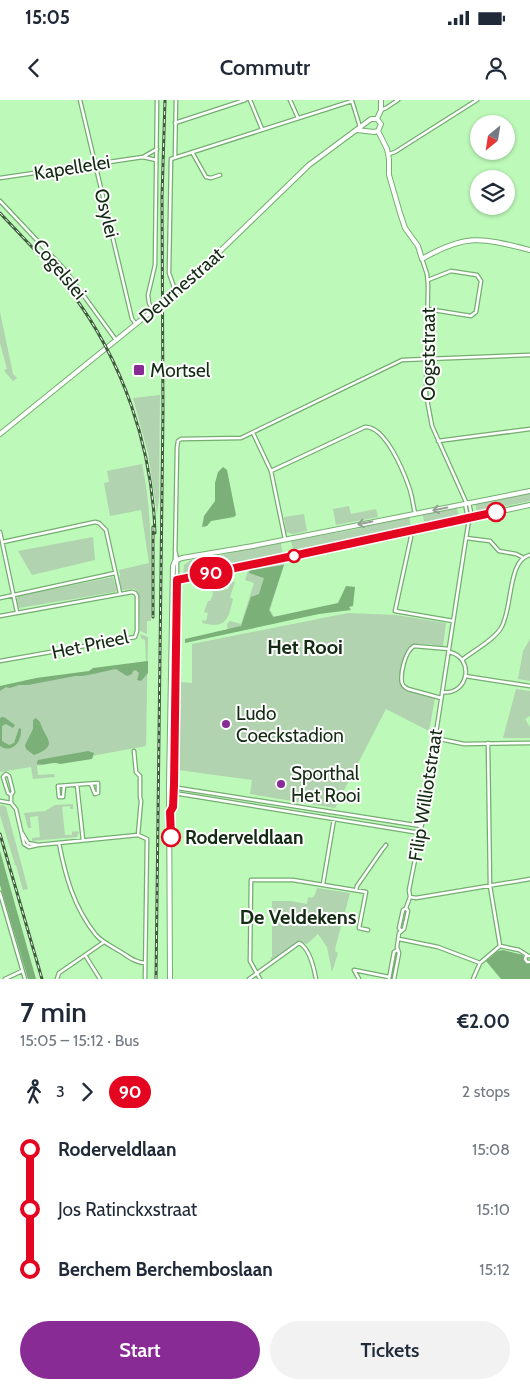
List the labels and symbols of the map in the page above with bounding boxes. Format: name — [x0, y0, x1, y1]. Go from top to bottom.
north arrow — [470, 115, 515, 160]
street label: Kapellelei — [32, 150, 112, 185]
street label: Osylei — [89, 186, 124, 240]
street label: Cogelslei — [28, 235, 91, 304]
street label: Deurnestraat — [134, 242, 229, 328]
street label: Oogststraat — [417, 307, 440, 401]
place label: Mortsel — [150, 359, 211, 382]
marker: Mortsel — [132, 363, 146, 377]
unlabelled marker — [486, 502, 506, 522]
one-way arrow — [432, 505, 448, 514]
one-way arrow — [357, 519, 373, 529]
unlabelled marker — [287, 549, 301, 563]
line badge: 90 — [188, 557, 234, 589]
street label: Het Prieel — [49, 625, 131, 664]
district label: Het Rooi — [267, 635, 343, 659]
place label: Ludo Coeckstadion — [236, 702, 344, 747]
marker: Ludo Coeckstadion — [220, 718, 232, 730]
street label: Filip Williotstraat — [404, 727, 447, 863]
place label: Sporthal Het Rooi — [291, 762, 361, 807]
marker: Sporthal Het Rooi — [275, 778, 287, 790]
place label: Roderveldlaan — [185, 826, 303, 849]
marker: Roderveldlaan — [161, 827, 181, 847]
district label: De Veldekens — [240, 905, 356, 929]

